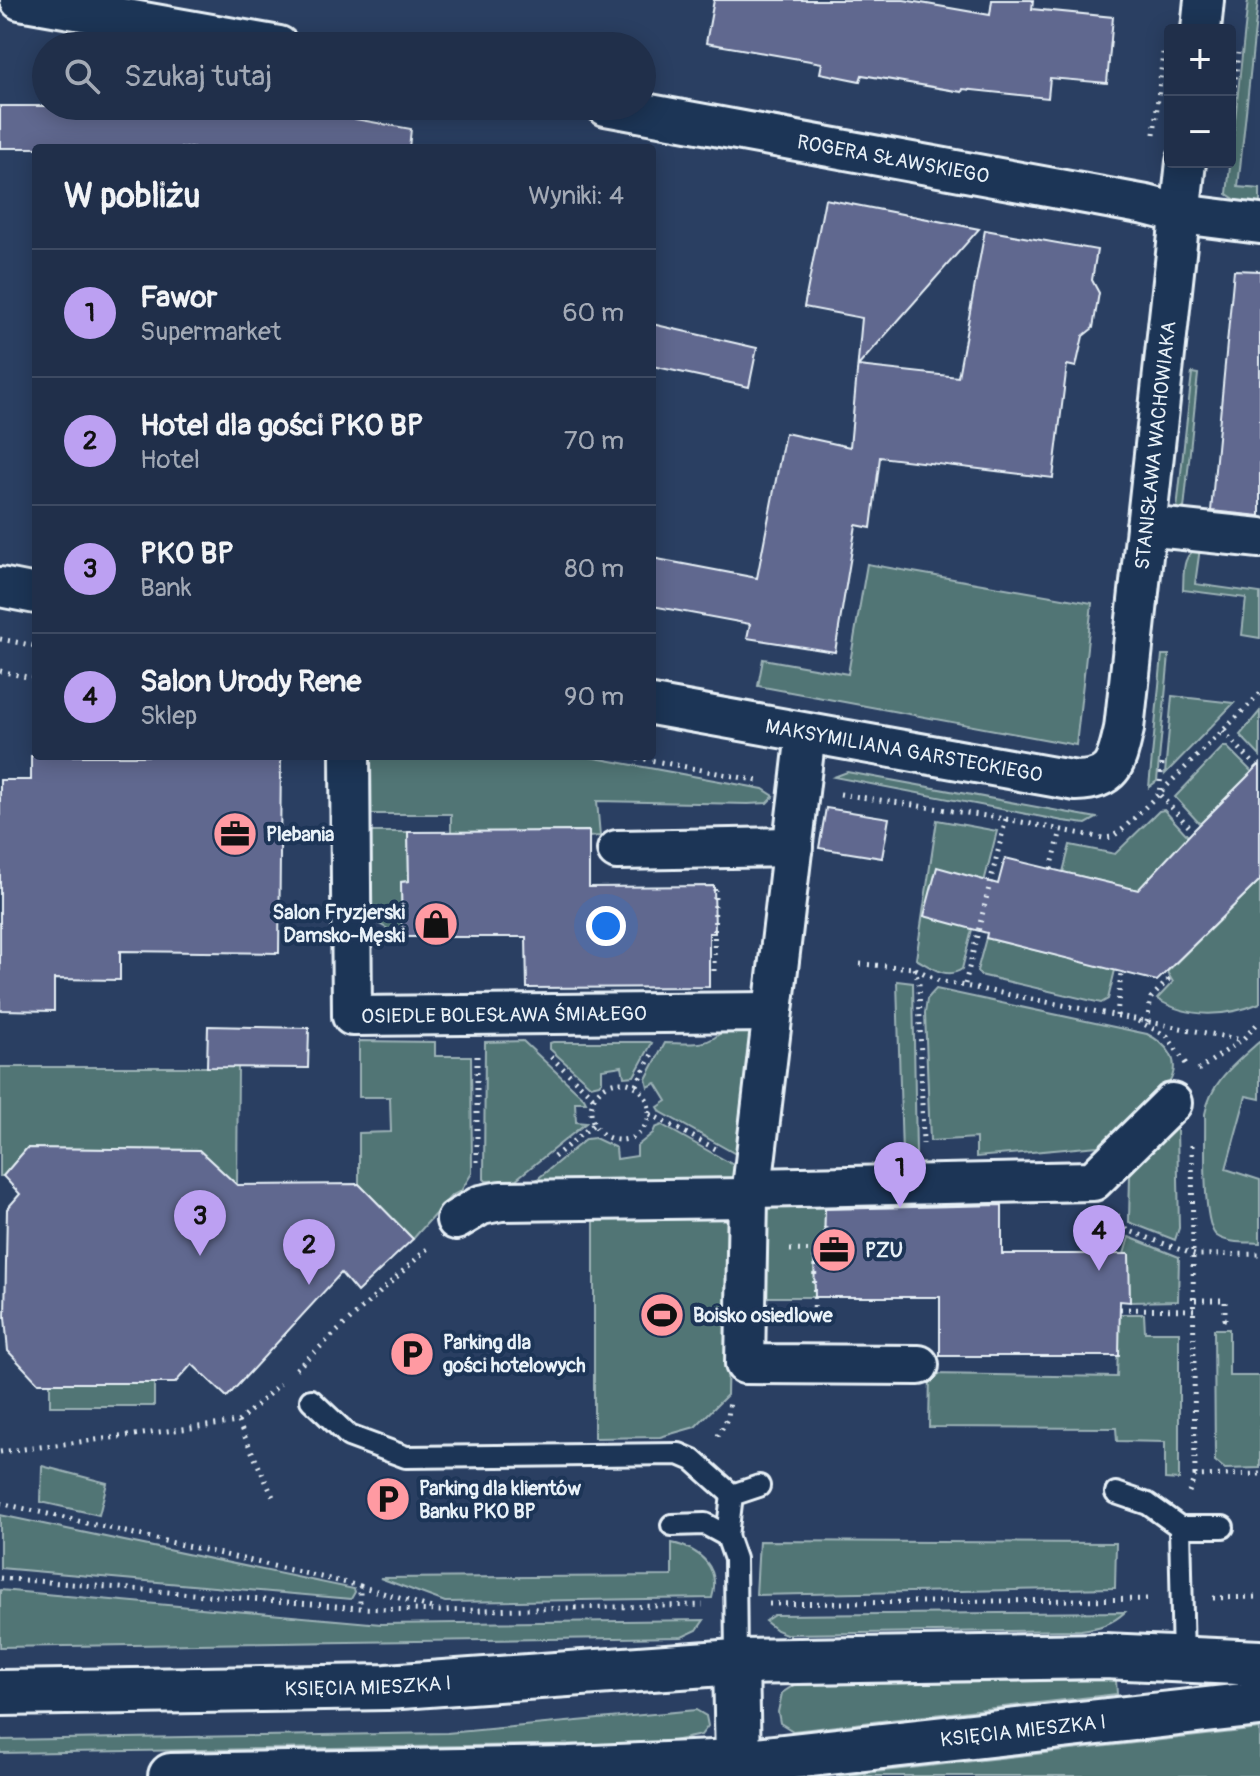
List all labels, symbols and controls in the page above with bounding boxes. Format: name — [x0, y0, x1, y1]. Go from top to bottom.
map controls — [1164, 24, 1236, 168]
button: + — [1164, 24, 1236, 96]
search box — [32, 32, 656, 120]
icon: search — [60, 54, 104, 98]
text: Szukaj tutaj — [124, 58, 272, 95]
button: − — [1164, 96, 1236, 168]
street label: ROGERA SŁAWSKIEGO — [795, 129, 991, 189]
text: W pobliżu — [64, 175, 200, 218]
text: Wyniki: 4 — [528, 180, 624, 212]
text: Fawor — [140, 279, 217, 316]
text: 1 — [85, 297, 95, 329]
text: 60 m — [562, 297, 624, 329]
text: Supermarket — [140, 316, 281, 348]
street label: STANISŁAWA WACHOWIAKA — [1129, 320, 1181, 571]
text: Hotel dla gości PKO BP — [140, 407, 423, 444]
text: 2 — [83, 425, 97, 457]
text: 70 m — [564, 425, 624, 457]
text: Hotel — [140, 444, 200, 476]
text: PKO BP — [140, 535, 234, 572]
text: 3 — [83, 553, 97, 585]
text: 80 m — [564, 553, 624, 585]
text: Bank — [140, 572, 192, 604]
text: Salon Urody Rene — [140, 663, 361, 700]
text: 4 — [82, 681, 98, 713]
text: 90 m — [564, 681, 624, 713]
text: Sklep — [140, 700, 197, 732]
street label: MAKSYMILIANA GARSTECKIEGO — [763, 713, 1044, 787]
office icon: Plebania — [211, 810, 259, 858]
place label: Plebania — [266, 822, 334, 847]
place label: Salon Fryzjerski Damsko-Męski — [273, 900, 405, 948]
shop icon: Salon Fryzjerski Damsko-Męski — [412, 900, 460, 948]
your location — [586, 906, 626, 946]
street label: OSIEDLE BOLESŁAWA ŚMIAŁEGO — [361, 1001, 647, 1028]
pin: 1 — [874, 1142, 926, 1208]
pin: 3 — [174, 1190, 226, 1256]
pin: 4 — [1073, 1205, 1125, 1271]
pin: 2 — [283, 1219, 335, 1285]
office icon: PZU — [810, 1226, 858, 1274]
place label: PZU — [865, 1238, 903, 1263]
sports icon: Boisko osiedlowe — [638, 1291, 686, 1339]
place label: Boisko osiedlowe — [693, 1303, 834, 1328]
parking icon: Parking dla gości hotelowych — [388, 1330, 436, 1378]
place label: Parking dla gości hotelowych — [443, 1330, 586, 1378]
parking icon: Parking dla klientów Banku PKO BP — [364, 1475, 412, 1523]
place label: Parking dla klientów Banku PKO BP — [419, 1476, 582, 1524]
street label: KSIĘCIA MIESZKA I — [284, 1670, 452, 1701]
street label: KSIĘCIA MIESZKA I — [939, 1709, 1107, 1752]

